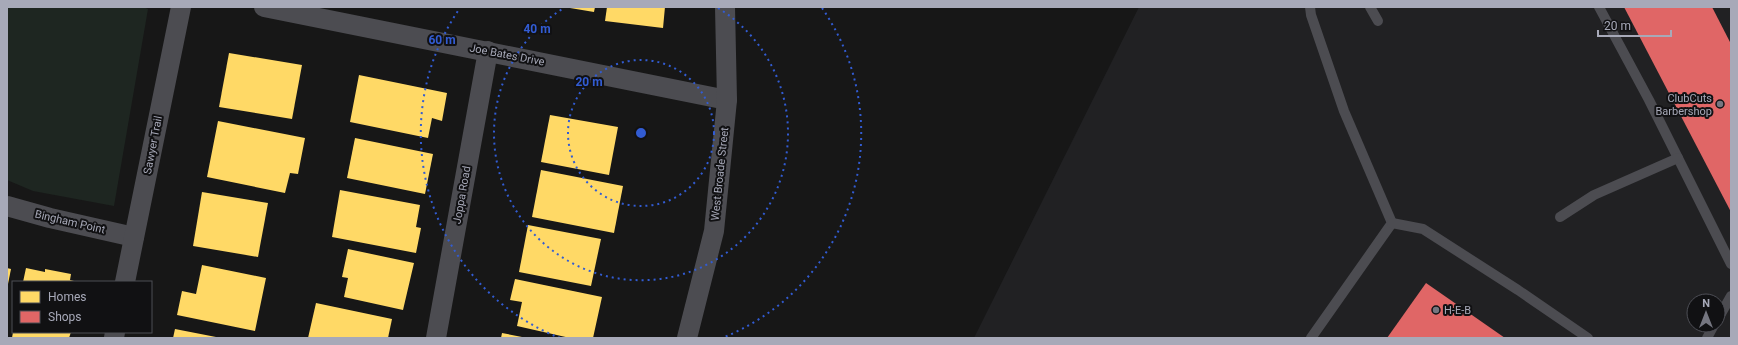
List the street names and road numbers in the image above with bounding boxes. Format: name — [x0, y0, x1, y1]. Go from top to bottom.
street label: Joe Bates Drive — [468, 41, 546, 69]
street label: Sawyer Trail — [141, 115, 165, 175]
street label: West Broade Street — [709, 126, 731, 221]
street label: Joppa Road — [451, 165, 473, 225]
street label: Bingham Point — [34, 208, 107, 236]

